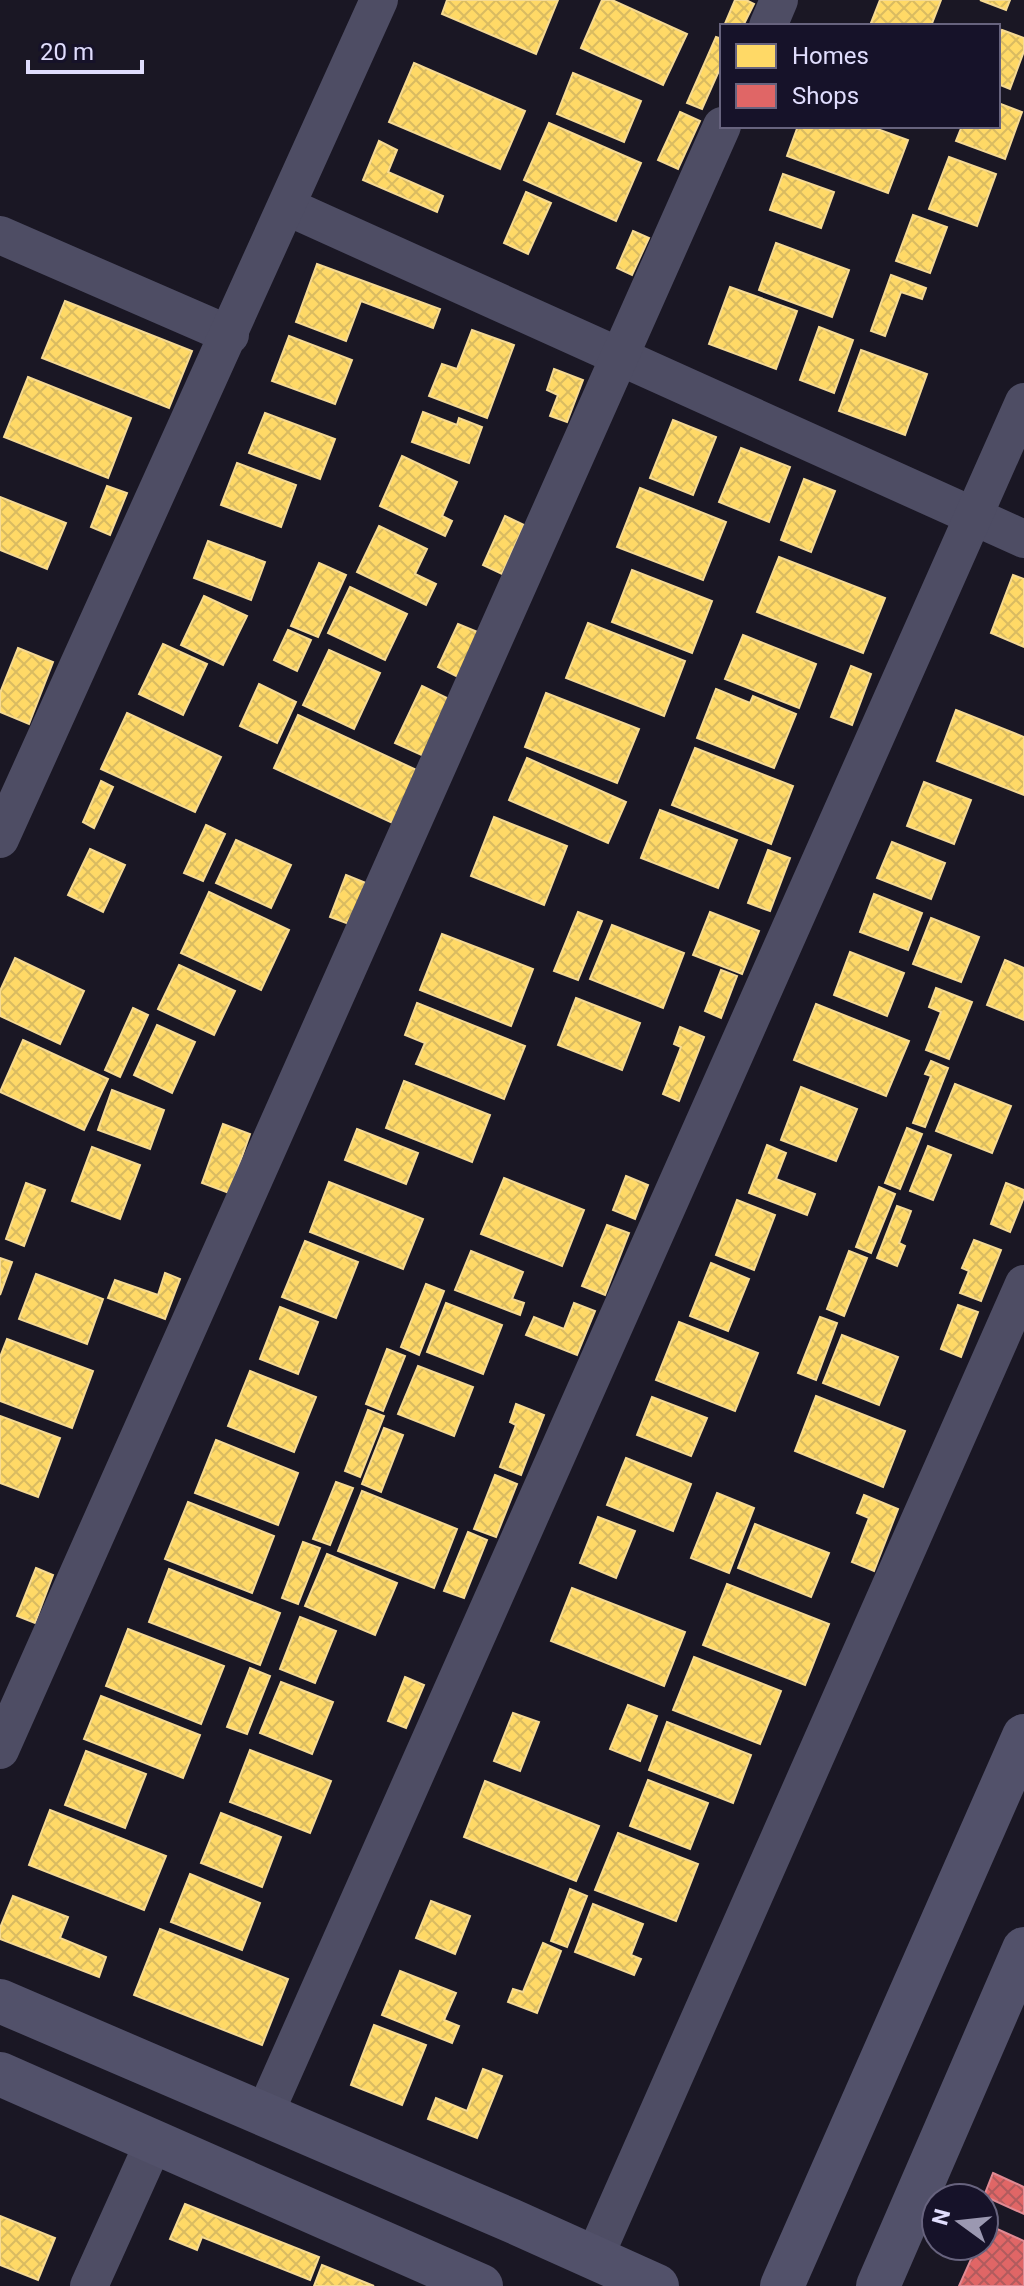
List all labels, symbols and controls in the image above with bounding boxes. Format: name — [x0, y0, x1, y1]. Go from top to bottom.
scale bar — [28, 24, 142, 74]
legend — [720, 24, 1000, 128]
text: 20 m — [40, 38, 94, 66]
text: Homes — [792, 42, 869, 70]
text: Shops — [792, 82, 859, 110]
north arrow — [920, 2182, 1000, 2262]
text: N — [927, 2206, 955, 2228]

